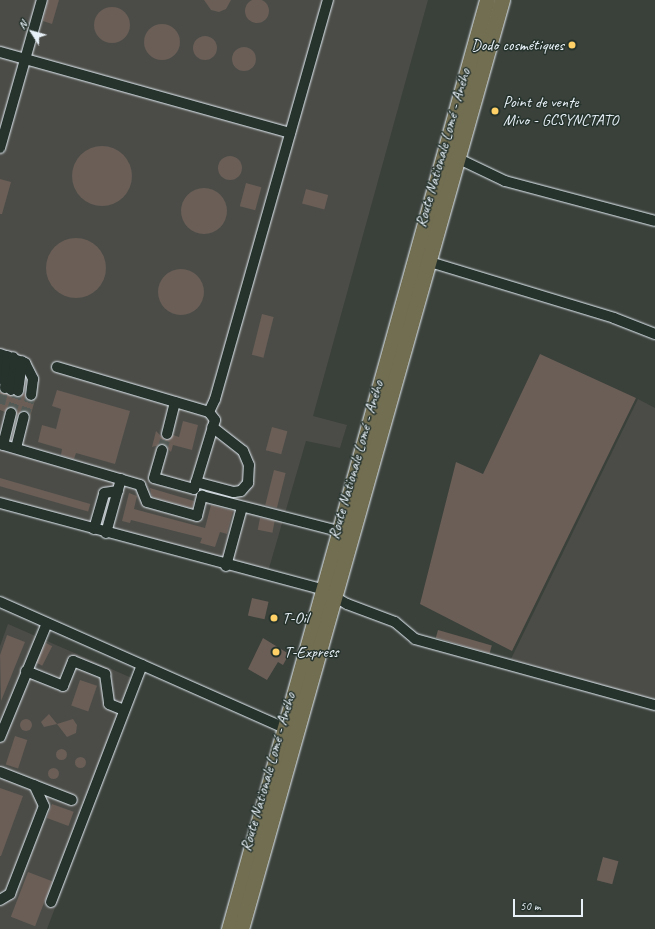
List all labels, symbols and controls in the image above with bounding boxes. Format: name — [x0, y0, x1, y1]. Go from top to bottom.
north arrow — [12, 12, 52, 52]
text: N — [15, 18, 30, 32]
place label: Dodo cosmétiques — [471, 35, 564, 55]
marker: Dodo cosmétiques — [567, 40, 577, 50]
street label: Route Nationale Lomé - Aného — [411, 67, 475, 229]
place label: Point de vente Mivo - GCSYNCTATO — [503, 92, 618, 130]
marker: Point de vente Mivo - GCSYNCTATO — [490, 106, 500, 116]
street label: Route Nationale Lomé - Aného — [324, 379, 388, 541]
place label: T-Oil — [282, 608, 308, 628]
marker: T-Oil — [269, 613, 279, 623]
place label: T-Express — [284, 642, 339, 662]
marker: T-Express — [271, 647, 281, 657]
street label: Route Nationale Lomé - Aného — [236, 691, 300, 853]
scale bar — [515, 891, 585, 917]
text: 50 m — [520, 898, 540, 914]

